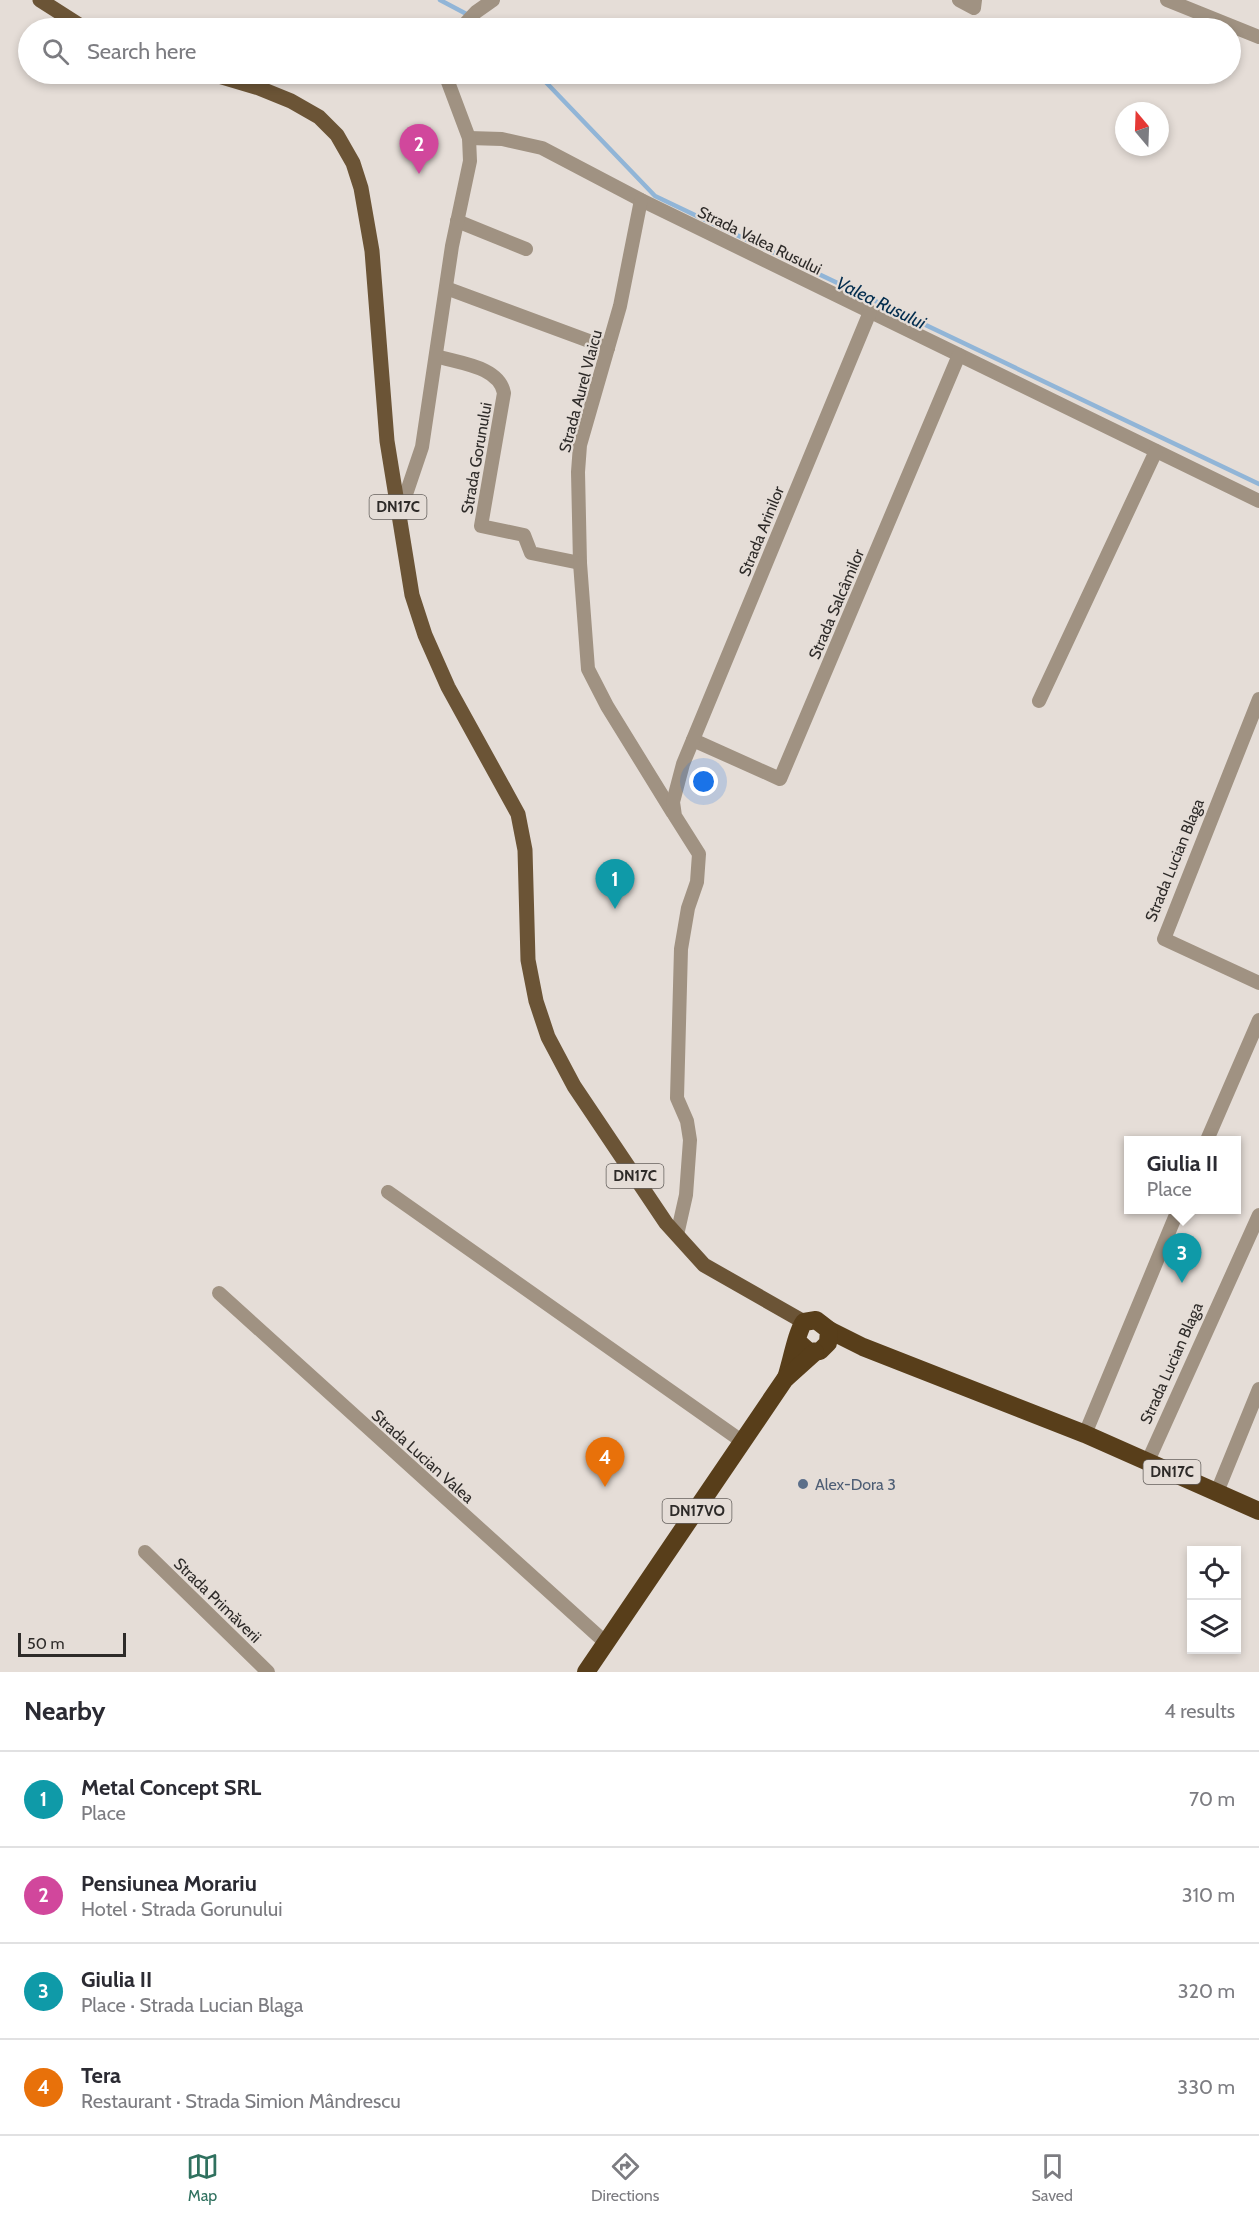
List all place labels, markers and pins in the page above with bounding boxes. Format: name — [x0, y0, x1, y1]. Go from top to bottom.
pin: 2 — [400, 124, 438, 174]
pin: 1 — [596, 860, 634, 909]
pin: 3 — [1162, 1234, 1202, 1283]
pin: 4 — [586, 1438, 624, 1487]
place label: Alex-Dora 3 — [815, 1475, 896, 1494]
marker: Alex-Dora 3 — [796, 1477, 810, 1491]

